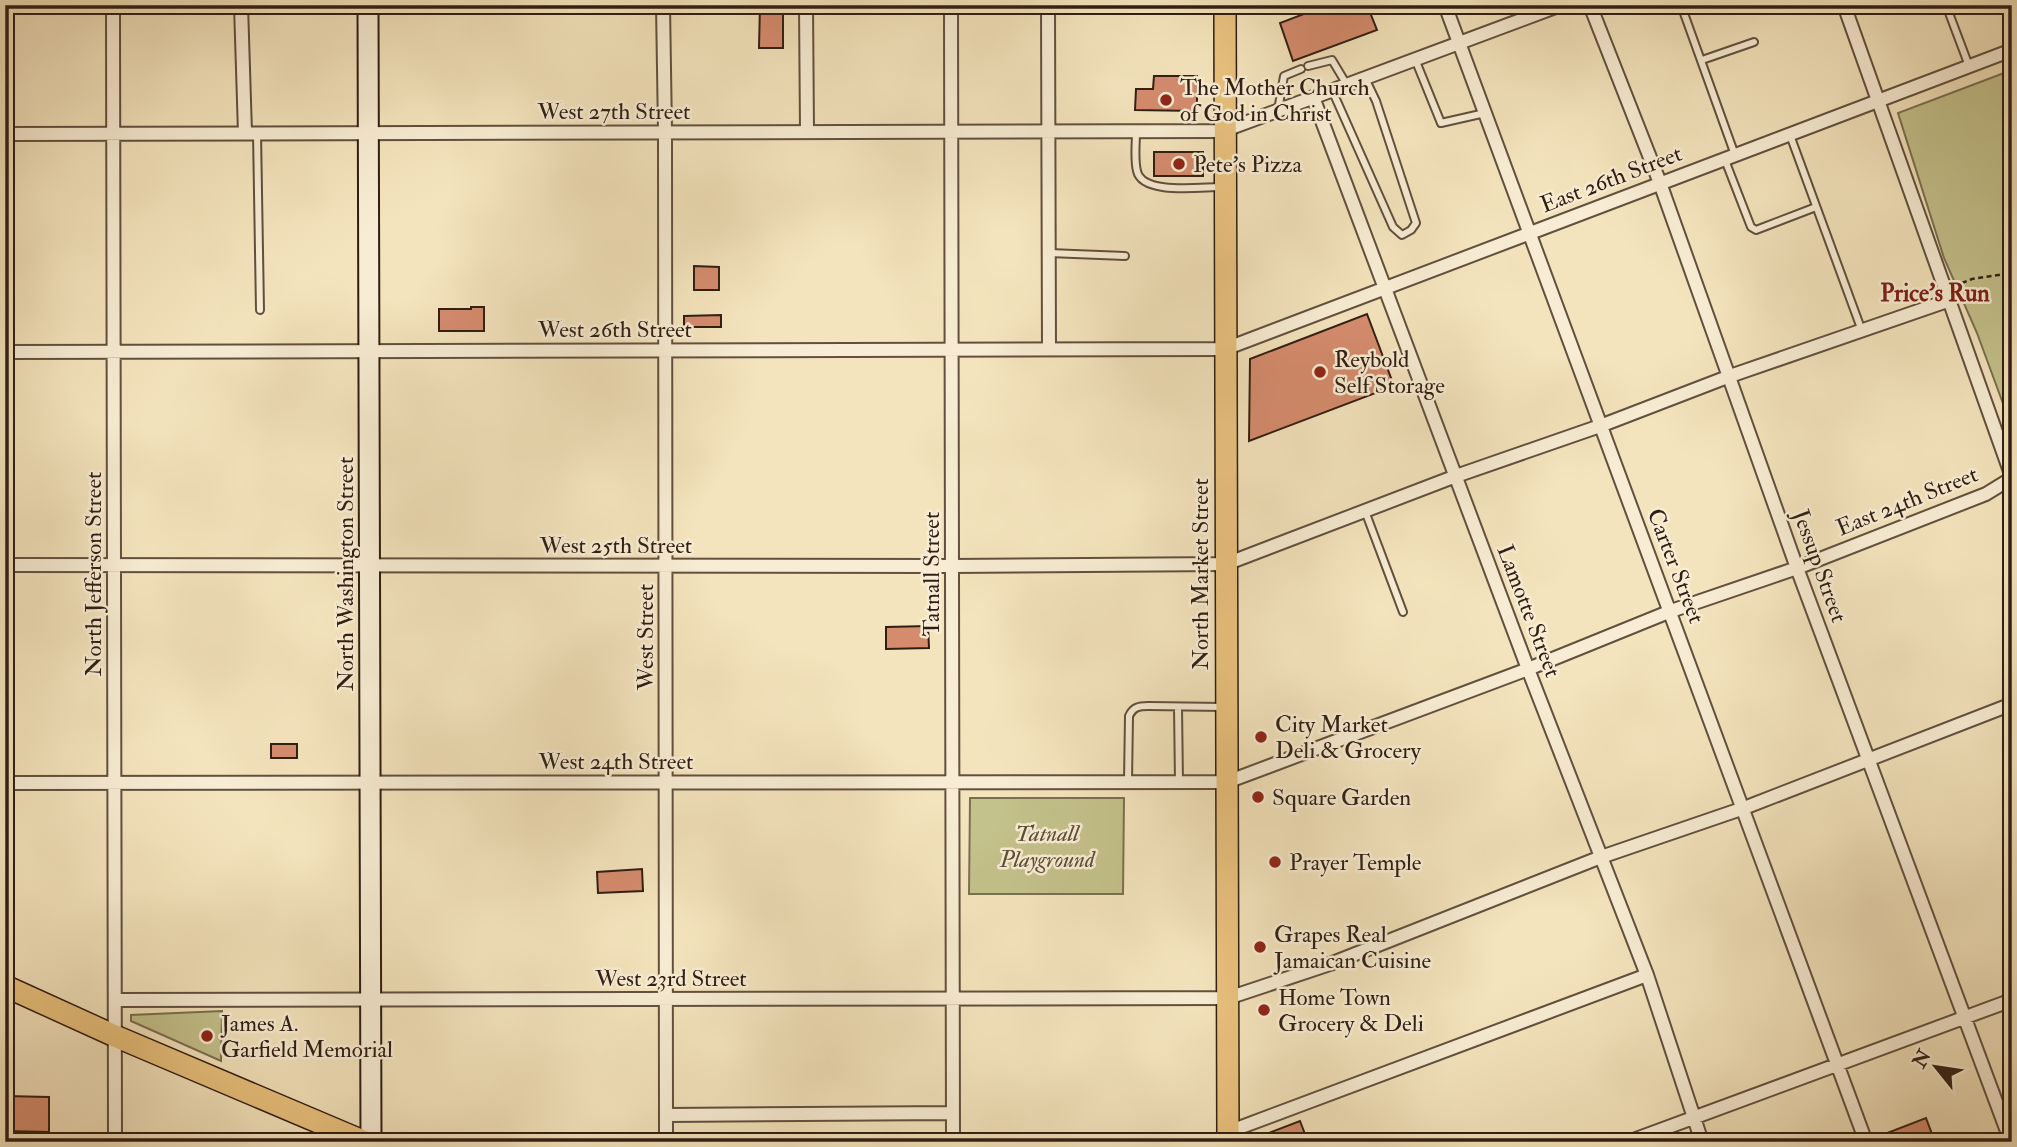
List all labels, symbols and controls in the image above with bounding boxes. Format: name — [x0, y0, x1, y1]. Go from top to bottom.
place label: The Mother Church of God in Christ — [1180, 73, 1369, 128]
marker: The Mother Church of God in Christ — [1158, 92, 1174, 108]
street label: West 27th Street — [536, 97, 691, 126]
street label: East 26th Street — [1536, 139, 1686, 219]
place label: Pete’s Pizza — [1193, 150, 1302, 179]
marker: Pete’s Pizza — [1171, 156, 1187, 172]
district label: Price’s Run — [1880, 278, 1990, 309]
street label: West 26th Street — [537, 315, 692, 344]
place label: Reybold Self Storage — [1334, 345, 1445, 400]
marker: Reybold Self Storage — [1312, 364, 1328, 380]
street label: North Washington Street — [331, 457, 360, 691]
street label: East 24th Street — [1832, 459, 1982, 543]
street label: North Jefferson Street — [79, 472, 108, 676]
street label: North Market Street — [1186, 478, 1215, 670]
street label: Carter Street — [1641, 504, 1711, 628]
street label: Jessup Street — [1785, 505, 1854, 627]
street label: Tatnall Street — [917, 512, 946, 636]
street label: West 25th Street — [539, 531, 692, 560]
street label: Lamotte Street — [1490, 541, 1568, 681]
street label: West Street — [631, 584, 660, 691]
place label: City Market Deli & Grocery — [1275, 710, 1422, 765]
marker: City Market Deli & Grocery — [1253, 729, 1269, 745]
street label: West 24th Street — [538, 747, 693, 776]
place label: Square Garden — [1272, 783, 1411, 812]
marker: Square Garden — [1250, 789, 1266, 805]
park label: Tatnall Playground — [998, 819, 1096, 874]
place label: Prayer Temple — [1289, 848, 1422, 878]
marker: Prayer Temple — [1267, 854, 1283, 870]
place label: Grapes Real Jamaican Cuisine — [1273, 920, 1432, 975]
marker: Grapes Real Jamaican Cuisine — [1252, 939, 1268, 955]
street label: West 23rd Street — [594, 964, 747, 993]
place label: Home Town Grocery & Deli — [1278, 983, 1424, 1038]
marker: Home Town Grocery & Deli — [1256, 1002, 1272, 1018]
place label: James A. Garfield Memorial — [220, 1009, 393, 1064]
marker: James A. Garfield Memorial — [199, 1028, 215, 1044]
north arrow — [1902, 1032, 1972, 1102]
text: N — [1907, 1045, 1937, 1073]

